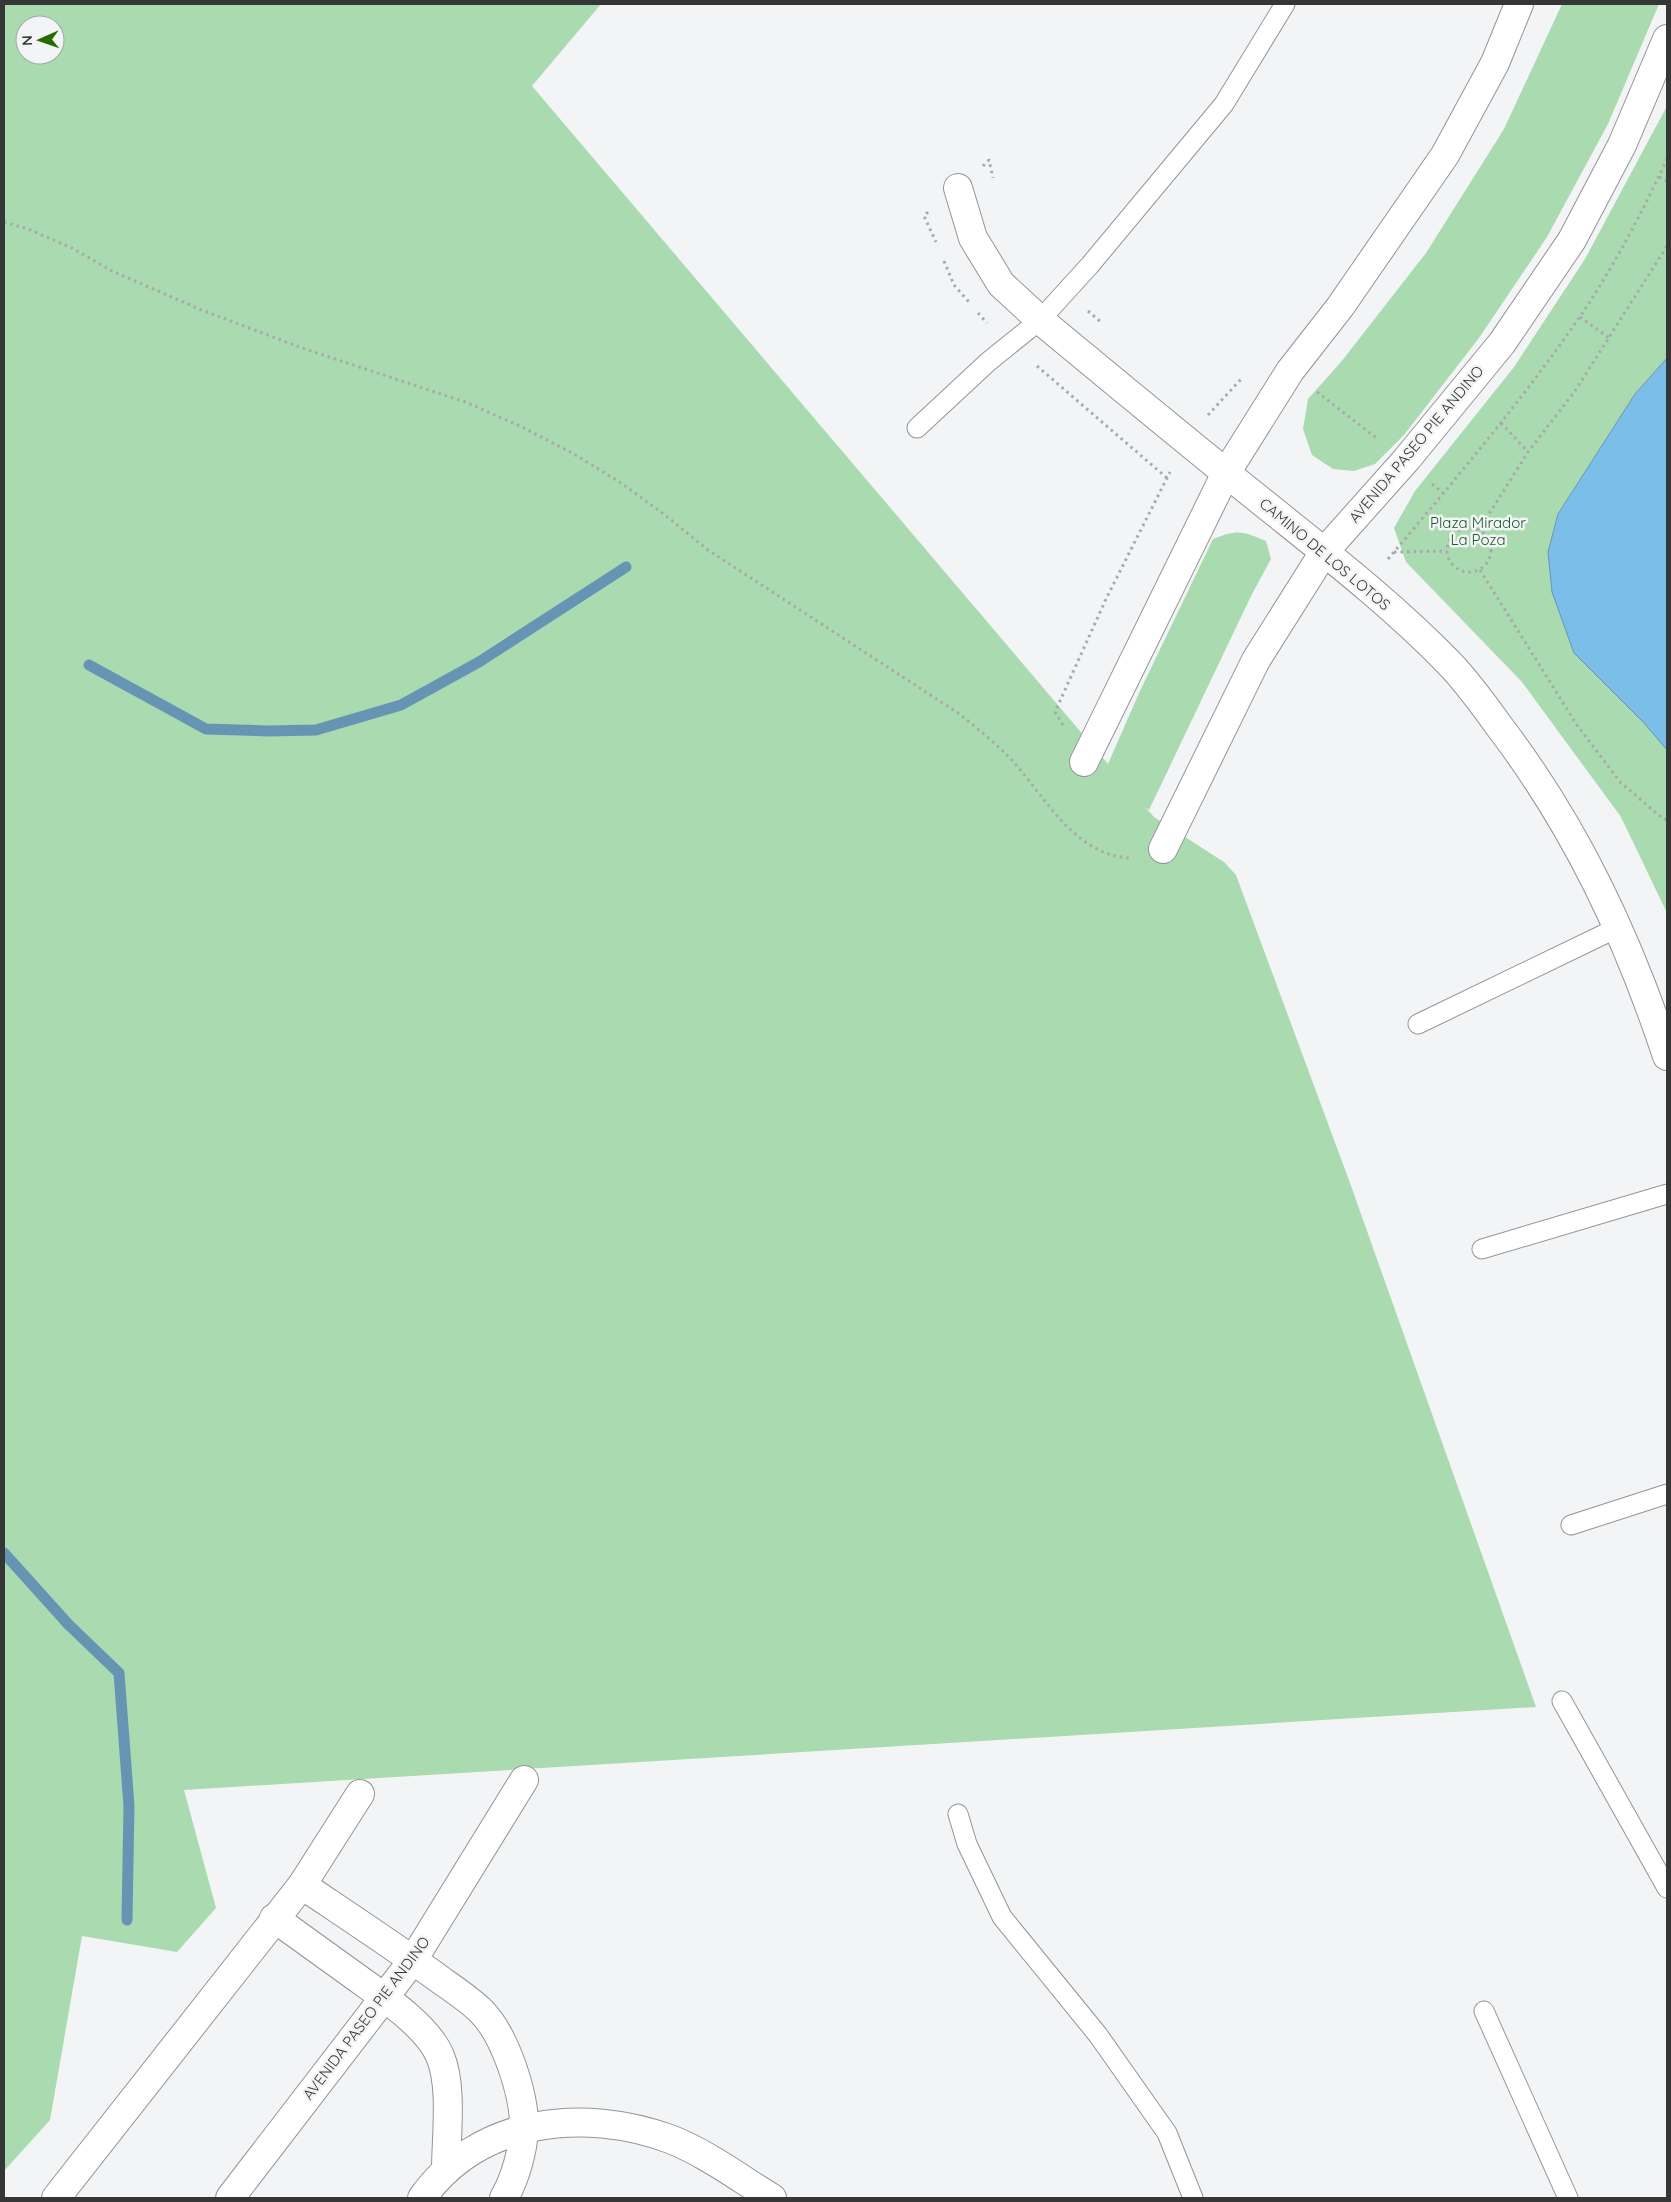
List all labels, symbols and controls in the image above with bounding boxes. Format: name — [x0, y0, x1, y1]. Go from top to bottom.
north arrow — [15, 15, 65, 65]
text: N — [18, 35, 36, 46]
street label: AVENIDA PASEO PIE ANDINO — [1345, 361, 1487, 527]
street label: CAMINO DE LOS LOTOS — [1256, 494, 1394, 614]
park label: Plaza Mirador La Poza — [1430, 513, 1526, 549]
street label: AVENIDA PASEO PIE ANDINO — [298, 1933, 434, 2103]

